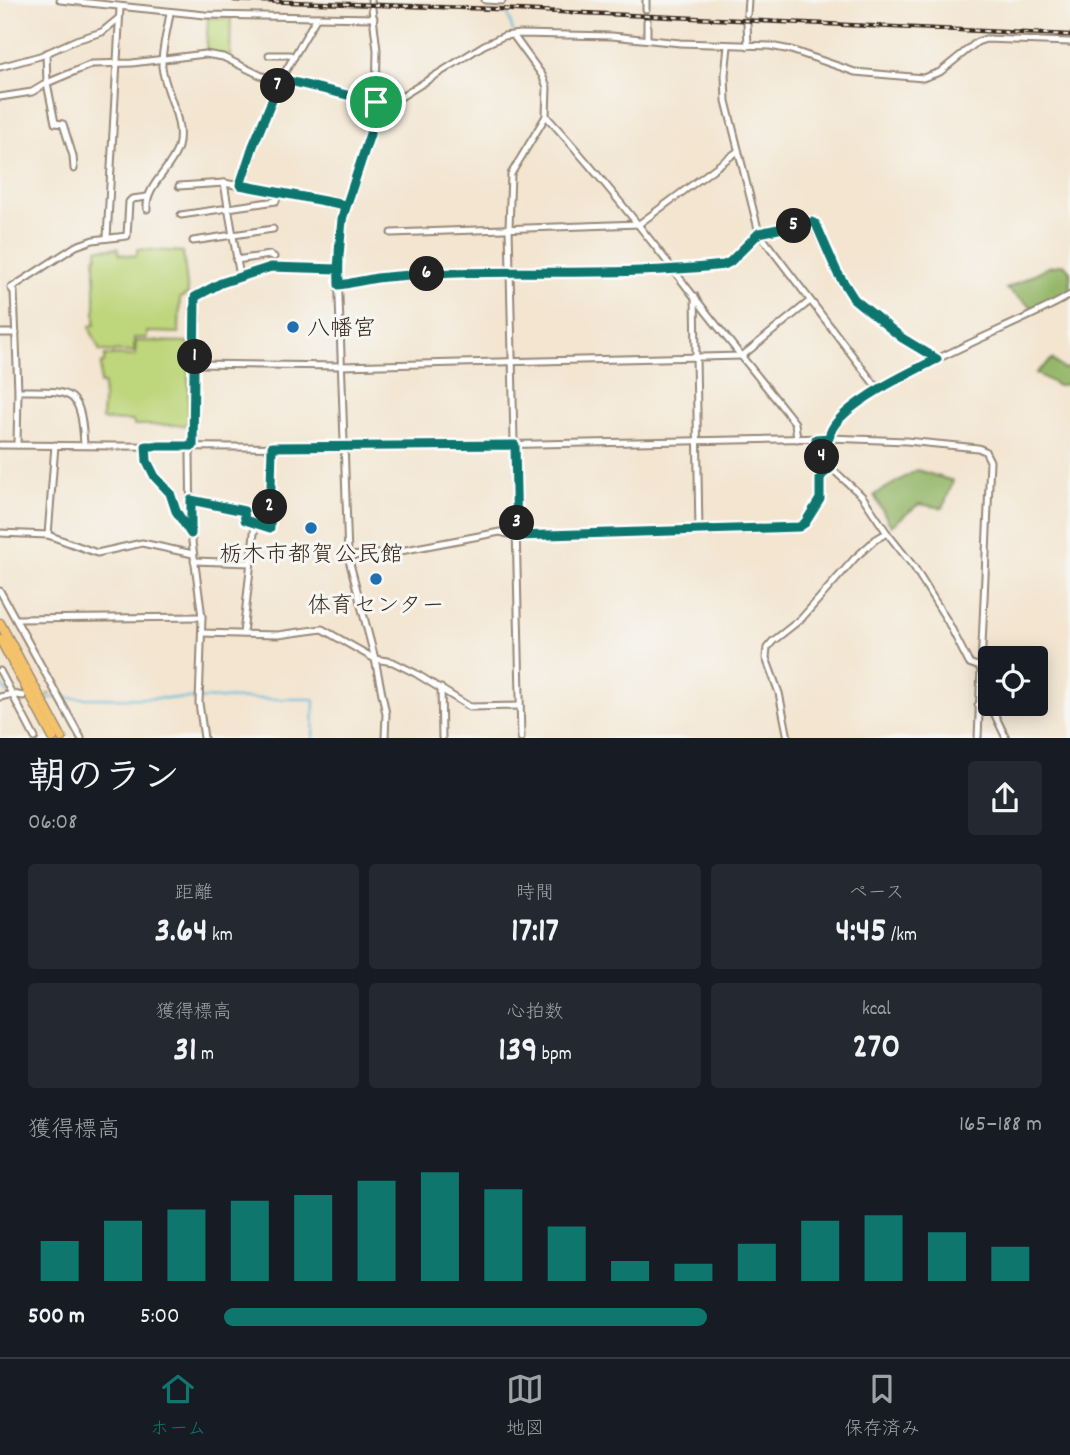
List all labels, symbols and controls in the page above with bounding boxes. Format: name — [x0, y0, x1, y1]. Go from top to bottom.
pin: 7 — [260, 68, 296, 104]
text: 7 — [274, 72, 281, 99]
pin — [346, 72, 406, 132]
icon: arrive — [357, 83, 395, 121]
pin: 5 — [776, 208, 812, 244]
text: 5 — [789, 212, 798, 239]
pin: 6 — [410, 256, 444, 292]
text: 6 — [422, 260, 431, 287]
place label: 八幡宮 — [307, 314, 376, 347]
marker: 八幡宮 — [285, 319, 301, 335]
pin: 1 — [178, 340, 212, 374]
text: 1 — [192, 343, 197, 370]
pin: 4 — [804, 440, 840, 475]
text: 4 — [818, 443, 825, 470]
pin: 2 — [252, 490, 288, 524]
text: 2 — [265, 493, 274, 520]
pin: 3 — [500, 505, 534, 540]
text: 3 — [512, 509, 521, 536]
marker: 栃木市都賀公民館 — [303, 520, 319, 536]
place label: 栃木市都賀公民館 — [219, 540, 403, 573]
marker: 体育センター — [368, 571, 384, 587]
place label: 体育センター — [307, 591, 445, 624]
map controls — [978, 646, 1048, 716]
button: locate — [978, 646, 1048, 716]
text: 朝のラン — [28, 753, 180, 808]
button: share — [968, 761, 1042, 835]
text: 06:08 — [28, 807, 77, 840]
text: 距離 — [175, 881, 213, 908]
text: 時間 — [516, 881, 554, 908]
text: ペース — [848, 881, 904, 908]
text: 3.64 — [155, 908, 208, 958]
text: 17:17 — [511, 908, 559, 958]
text: 4:45 — [835, 908, 887, 958]
text: km — [208, 923, 233, 950]
text: /km — [887, 923, 917, 950]
text: kcal — [862, 997, 891, 1024]
text: 獲得標高 — [156, 1000, 232, 1027]
text: 心拍数 — [506, 1000, 564, 1027]
text: 270 — [852, 1024, 900, 1074]
text: 31 — [173, 1027, 197, 1077]
text: 139 — [498, 1027, 537, 1077]
text: m — [197, 1042, 214, 1069]
text: bpm — [537, 1042, 572, 1069]
text: 165–188 m — [959, 1109, 1042, 1142]
text: 獲得標高 — [28, 1115, 120, 1148]
text: 500 m — [28, 1301, 85, 1334]
text: 5:00 — [140, 1301, 180, 1334]
tab: ホーム — [150, 1370, 206, 1444]
tab: 地図 — [506, 1370, 544, 1444]
tab: 保存済み — [844, 1370, 920, 1444]

